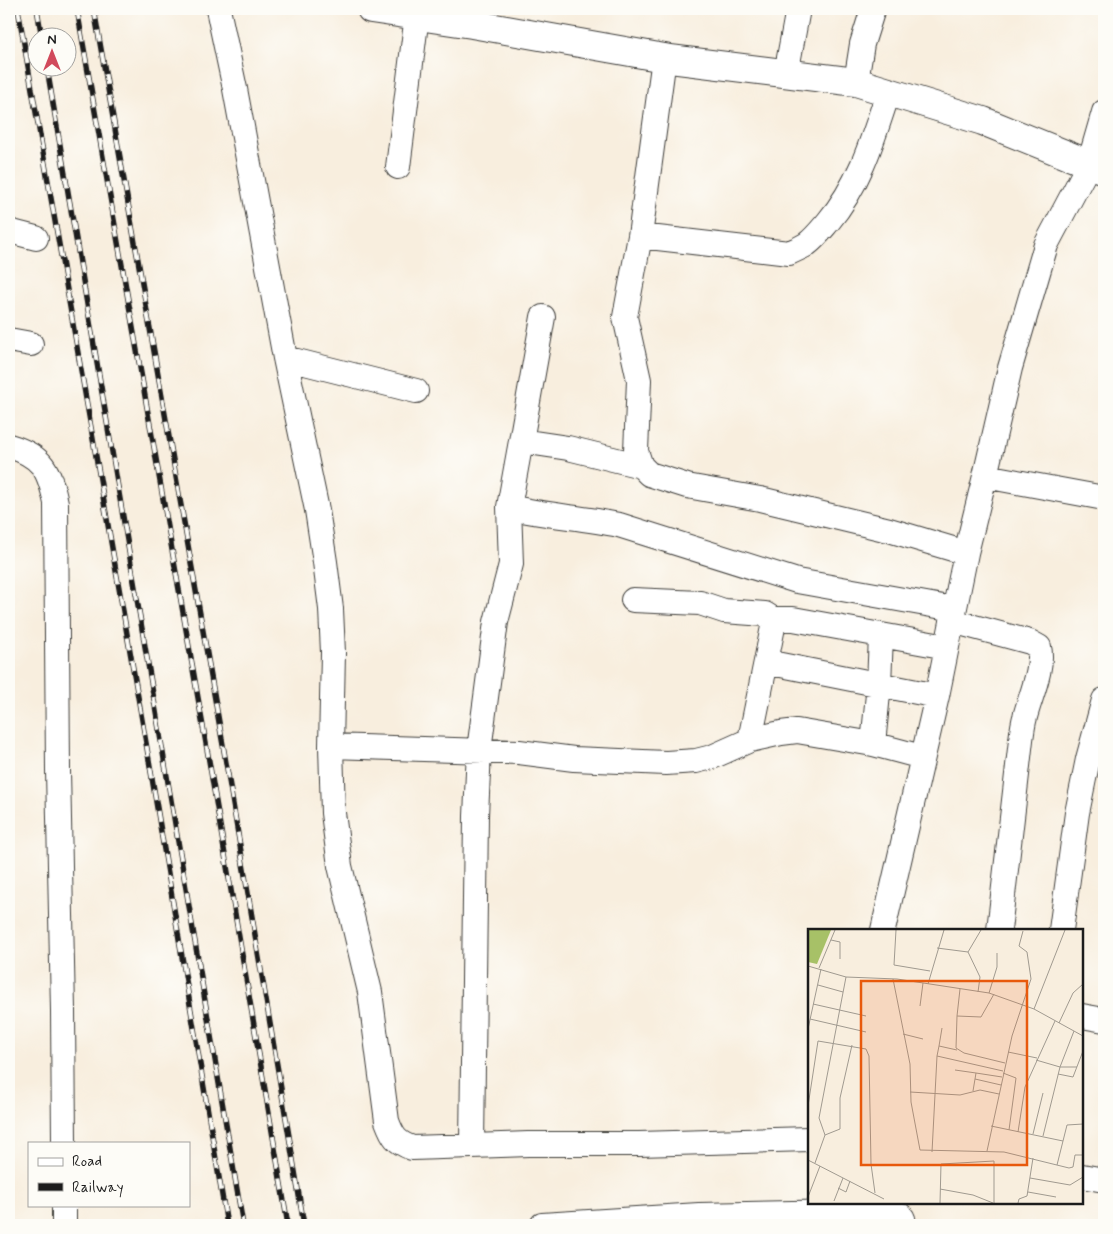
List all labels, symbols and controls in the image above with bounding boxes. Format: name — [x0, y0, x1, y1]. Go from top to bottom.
north arrow — [28, 28, 78, 78]
text: N — [47, 31, 57, 49]
inset map — [808, 929, 1083, 1204]
legend — [28, 1142, 190, 1206]
text: Road — [72, 1152, 102, 1172]
text: Railway — [72, 1178, 124, 1198]

